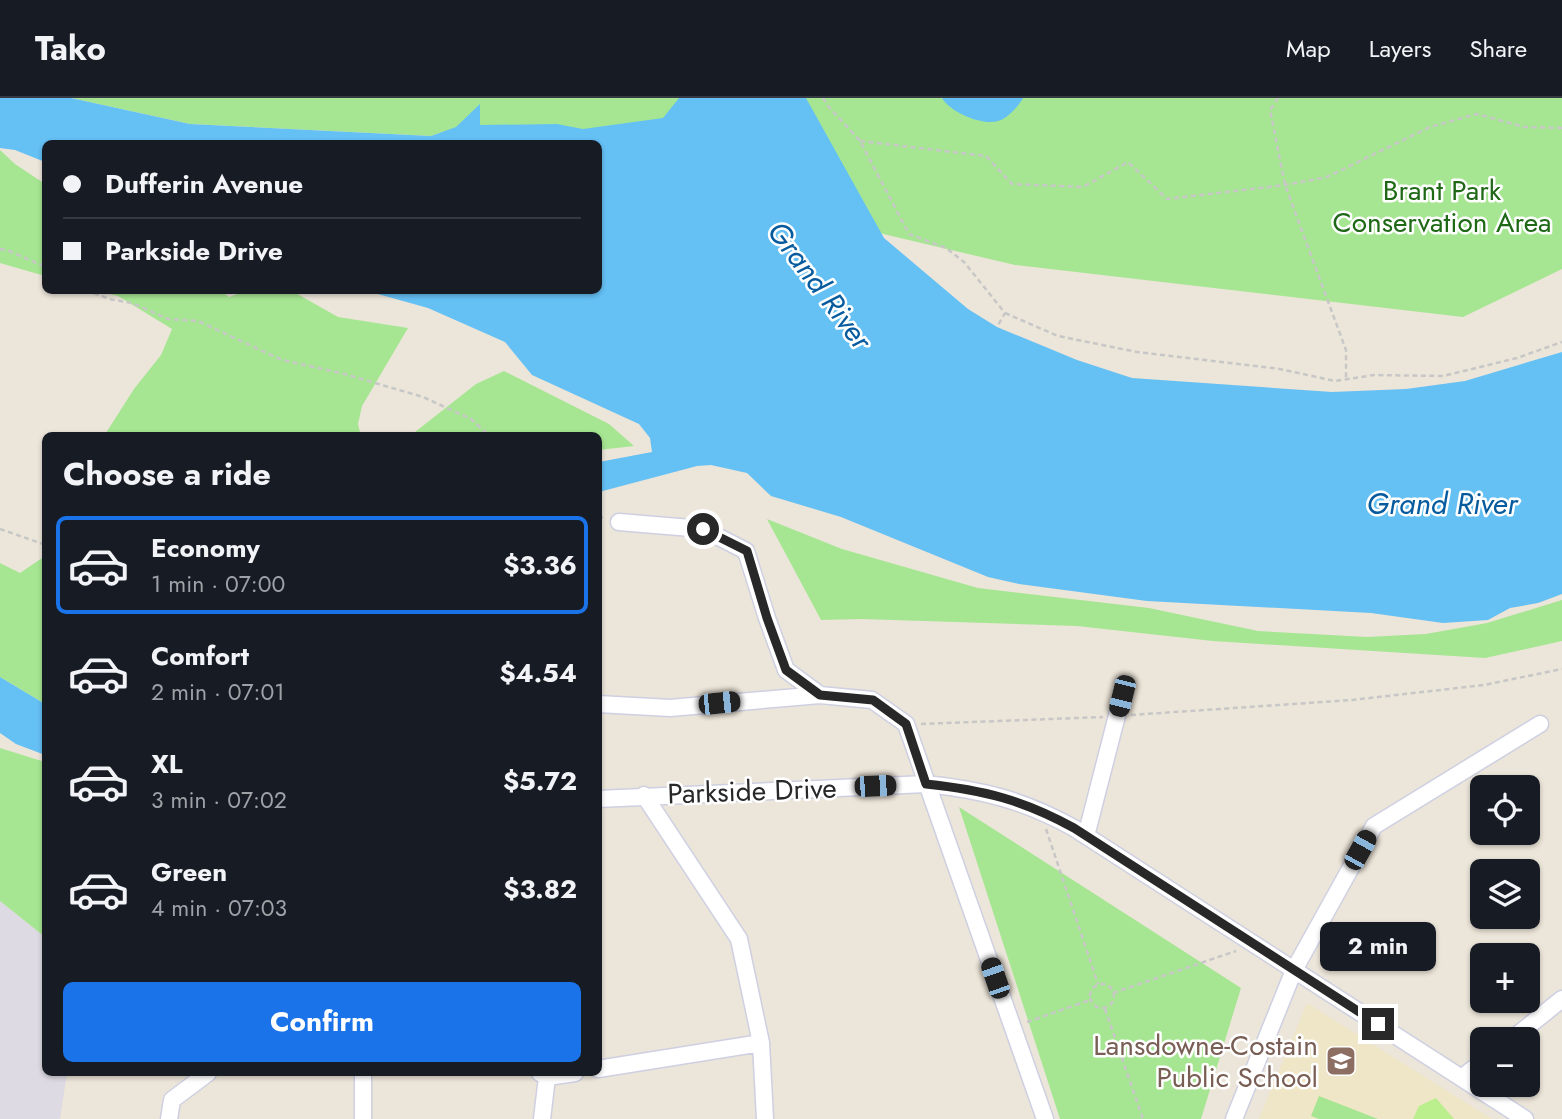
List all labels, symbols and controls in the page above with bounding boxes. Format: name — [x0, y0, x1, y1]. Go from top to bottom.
text: Tako — [35, 25, 106, 72]
text: Map — [1286, 31, 1331, 66]
text: Layers — [1369, 31, 1431, 66]
text: Share — [1469, 31, 1527, 66]
text: Dufferin Avenue — [105, 165, 303, 203]
park label: Brant Park Conservation Area — [1332, 170, 1552, 243]
water label: Grand River — [757, 212, 884, 360]
text: Parkside Drive — [105, 232, 283, 270]
text: Choose a ride — [63, 451, 271, 497]
water label: Grand River — [1366, 482, 1520, 525]
route start — [687, 513, 719, 545]
text: Economy — [151, 529, 260, 567]
icon: car — [67, 534, 130, 597]
text: $3.36 — [503, 546, 577, 584]
text: 1 min · 07:00 — [151, 567, 285, 601]
text: Comfort — [151, 637, 249, 675]
icon: car — [67, 642, 130, 705]
text: $4.54 — [499, 654, 577, 692]
car — [1107, 673, 1138, 719]
text: 2 min · 07:01 — [151, 675, 285, 709]
car — [698, 690, 741, 716]
text: XL — [151, 745, 183, 783]
icon: car — [67, 750, 130, 813]
text: $5.72 — [503, 762, 577, 800]
street label: Parkside Drive — [667, 768, 837, 814]
car — [854, 775, 897, 797]
map controls — [1470, 775, 1540, 1097]
button: locate — [1470, 775, 1540, 845]
text: 3 min · 07:02 — [151, 783, 287, 817]
car — [1341, 827, 1380, 873]
text: Green — [151, 853, 227, 891]
icon: car — [67, 858, 130, 921]
button: layers — [1470, 859, 1540, 929]
text: $3.82 — [503, 870, 577, 908]
text: 4 min · 07:03 — [151, 891, 287, 925]
callout: 2 min — [1320, 922, 1436, 972]
text: 2 min — [1348, 929, 1408, 963]
button: + — [1470, 943, 1540, 1013]
car — [979, 955, 1012, 1001]
button: Confirm — [63, 982, 581, 1062]
route end — [1362, 1008, 1394, 1040]
place label: Lansdowne-Costain Public School — [1093, 1025, 1318, 1098]
button: − — [1470, 1027, 1540, 1097]
school or university icon: Lansdowne-Costain Public School — [1324, 1044, 1358, 1078]

